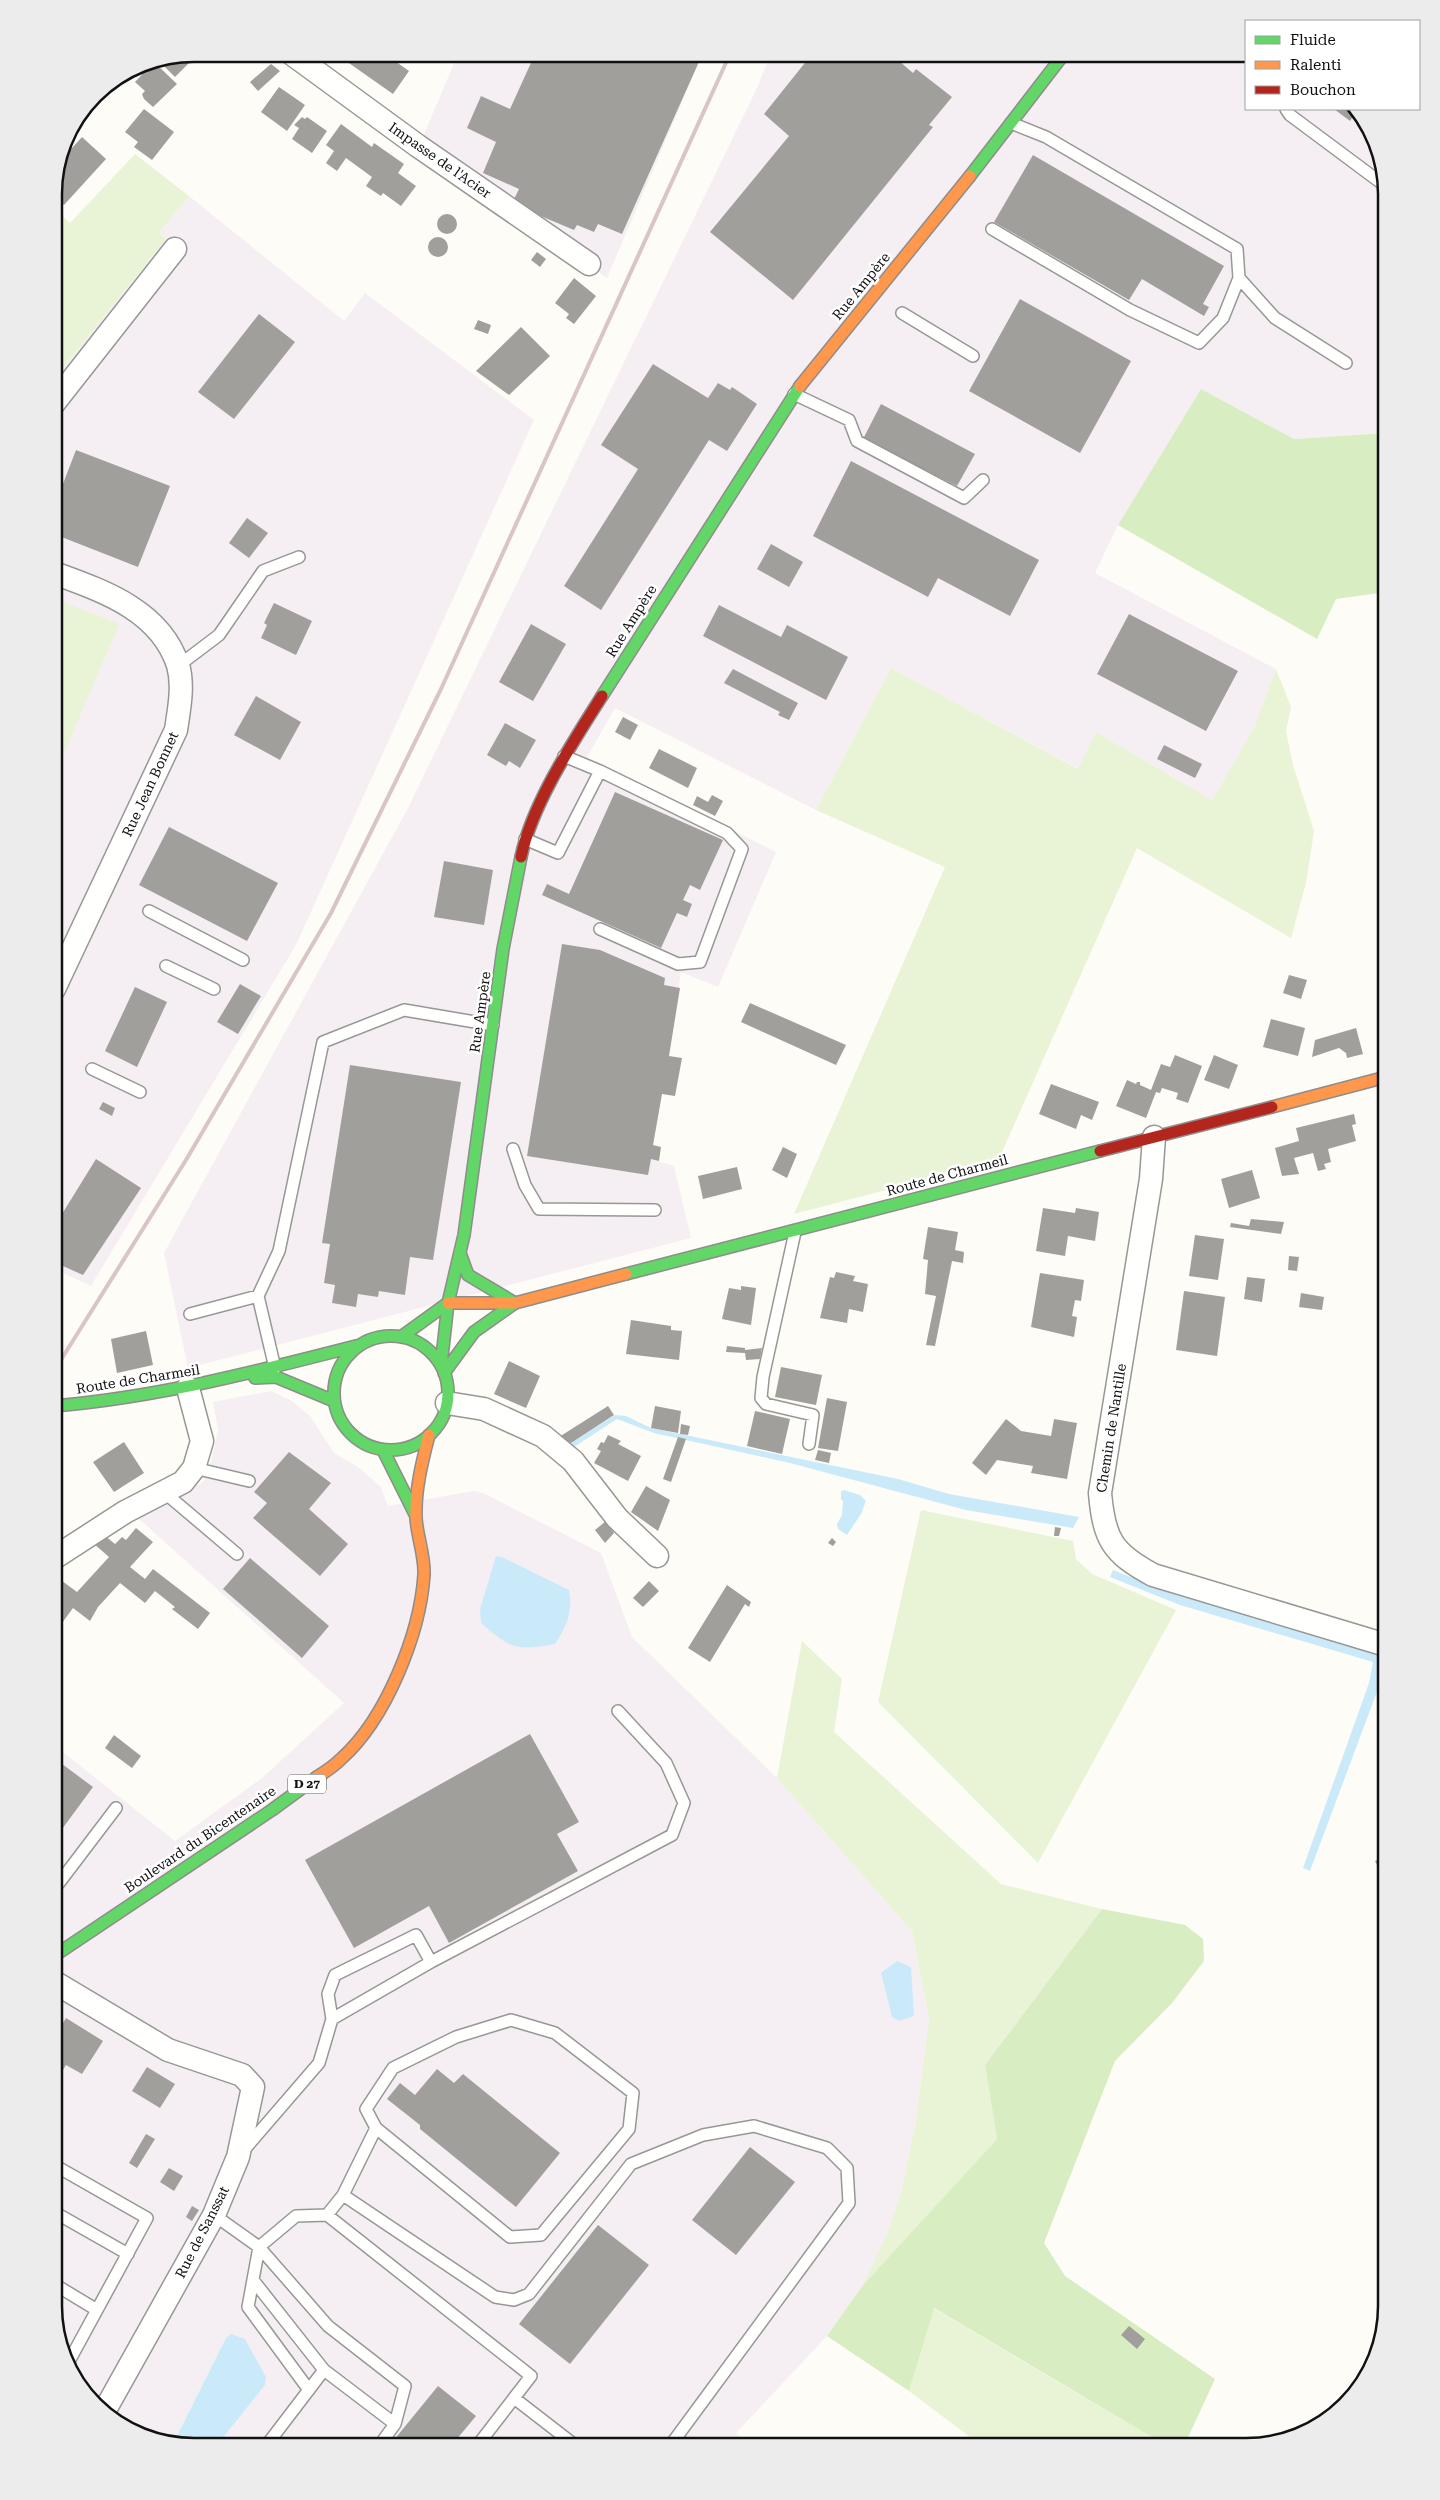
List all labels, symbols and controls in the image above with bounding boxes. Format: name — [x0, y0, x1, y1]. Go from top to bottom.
legend — [1245, 20, 1420, 110]
text: Fluide — [1290, 31, 1336, 49]
text: Ralenti — [1290, 56, 1342, 74]
text: Bouchon — [1290, 81, 1356, 99]
street label: Impasse de l'Acier — [386, 119, 494, 201]
street label: Rue Ampère — [829, 249, 893, 323]
street label: Rue Ampère — [602, 582, 660, 660]
street label: Rue Jean Bonnet — [119, 729, 181, 839]
street label: Rue Ampère — [466, 970, 494, 1054]
street label: Route de Charmeil — [885, 1151, 1010, 1199]
street label: Route de Charmeil — [75, 1361, 202, 1397]
street label: Chemin de Nantille — [1093, 1362, 1129, 1494]
road number: D 27 — [288, 1775, 326, 1794]
street label: Boulevard du Bicentenaire — [121, 1782, 279, 1896]
street label: Rue de Sanssat — [172, 2183, 232, 2281]

